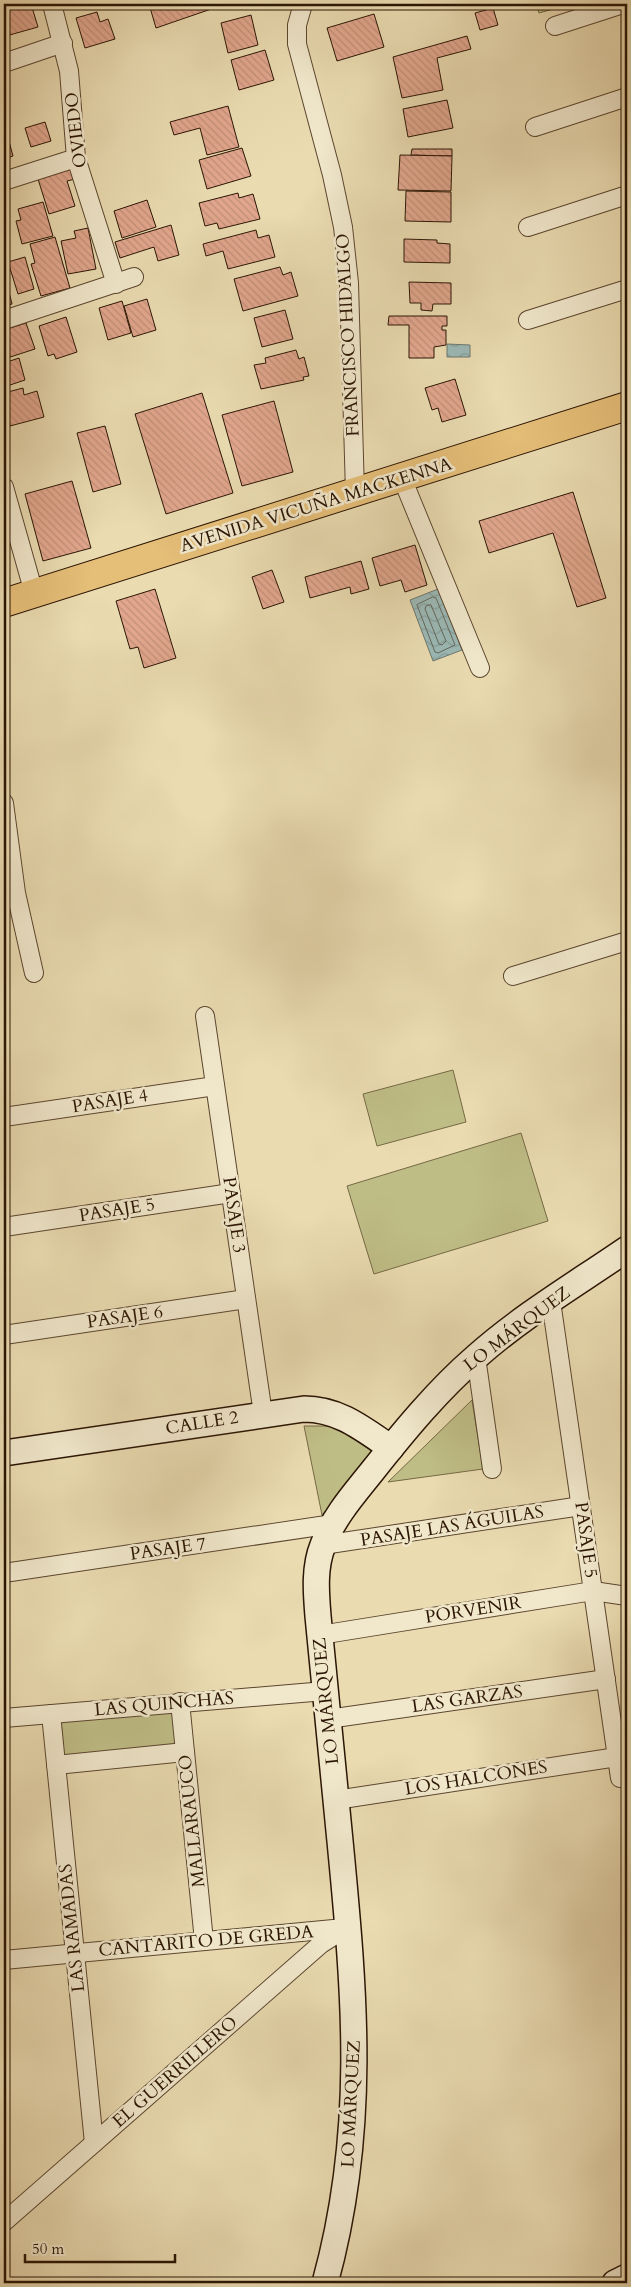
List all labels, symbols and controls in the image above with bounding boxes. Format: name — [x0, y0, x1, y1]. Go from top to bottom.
street label: OVIEDO — [59, 91, 93, 169]
street label: FRANCISCO HIDALGO — [330, 233, 366, 437]
street label: AVENIDA VICUÑA MACKENNA — [177, 452, 455, 558]
street label: PASAJE 4 — [70, 1083, 150, 1119]
street label: PASAJE 3 — [216, 1175, 252, 1255]
street label: PASAJE 5 — [77, 1192, 157, 1228]
street label: LO MÁRQUEZ — [458, 1281, 576, 1377]
street label: PASAJE 6 — [85, 1299, 165, 1335]
street label: CALLE 2 — [164, 1405, 240, 1441]
street label: PASAJE LAS ÁGUILAS — [358, 1499, 546, 1553]
street label: PASAJE 5 — [568, 1500, 604, 1580]
street label: PASAJE 7 — [128, 1531, 208, 1567]
street label: PORVENIR — [423, 1590, 523, 1630]
street label: LO MÁRQUEZ — [307, 1636, 345, 1766]
street label: LAS GARZAS — [410, 1679, 524, 1719]
street label: LAS QUINCHAS — [93, 1685, 235, 1723]
street label: MALLARAUCO — [173, 1753, 211, 1889]
street label: LOS HALCONES — [403, 1754, 549, 1802]
street label: LAS RAMADAS — [53, 1863, 91, 1993]
street label: CANTARITO DE GREDA — [97, 1919, 315, 1963]
street label: EL GUERRILLERO — [107, 2010, 243, 2134]
street label: LO MÁRQUEZ — [335, 2040, 367, 2168]
scale bar — [25, 2232, 175, 2264]
text: 50 m — [32, 2239, 64, 2259]

